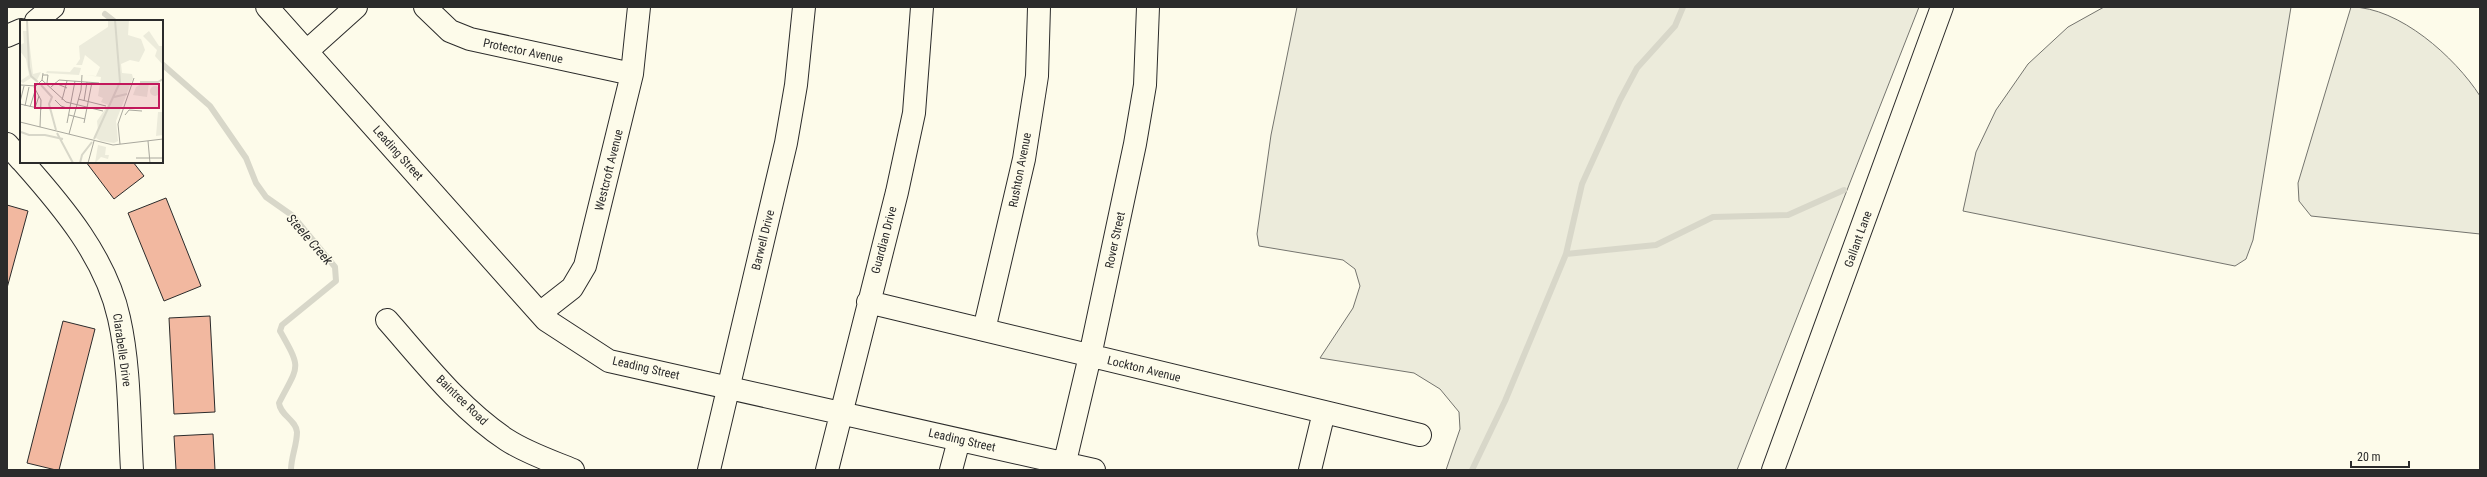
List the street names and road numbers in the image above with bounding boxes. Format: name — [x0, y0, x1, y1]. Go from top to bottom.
street label: Protector Avenue — [482, 36, 565, 66]
street label: Leading Street — [370, 123, 426, 183]
street label: Westcroft Avenue — [592, 128, 626, 212]
street label: Rushton Avenue — [1006, 131, 1034, 209]
street label: Guardian Drive — [868, 204, 900, 275]
street label: Barwell Drive — [749, 208, 777, 272]
street label: Gallant Lane — [1841, 208, 1875, 269]
street label: Rover Street — [1102, 210, 1128, 270]
street label: Clarabelle Drive — [110, 312, 134, 388]
street label: Leading Street — [611, 353, 681, 383]
street label: Lockton Avenue — [1106, 353, 1183, 385]
street label: Baintree Road — [433, 372, 491, 428]
street label: Leading Street — [927, 425, 997, 455]

